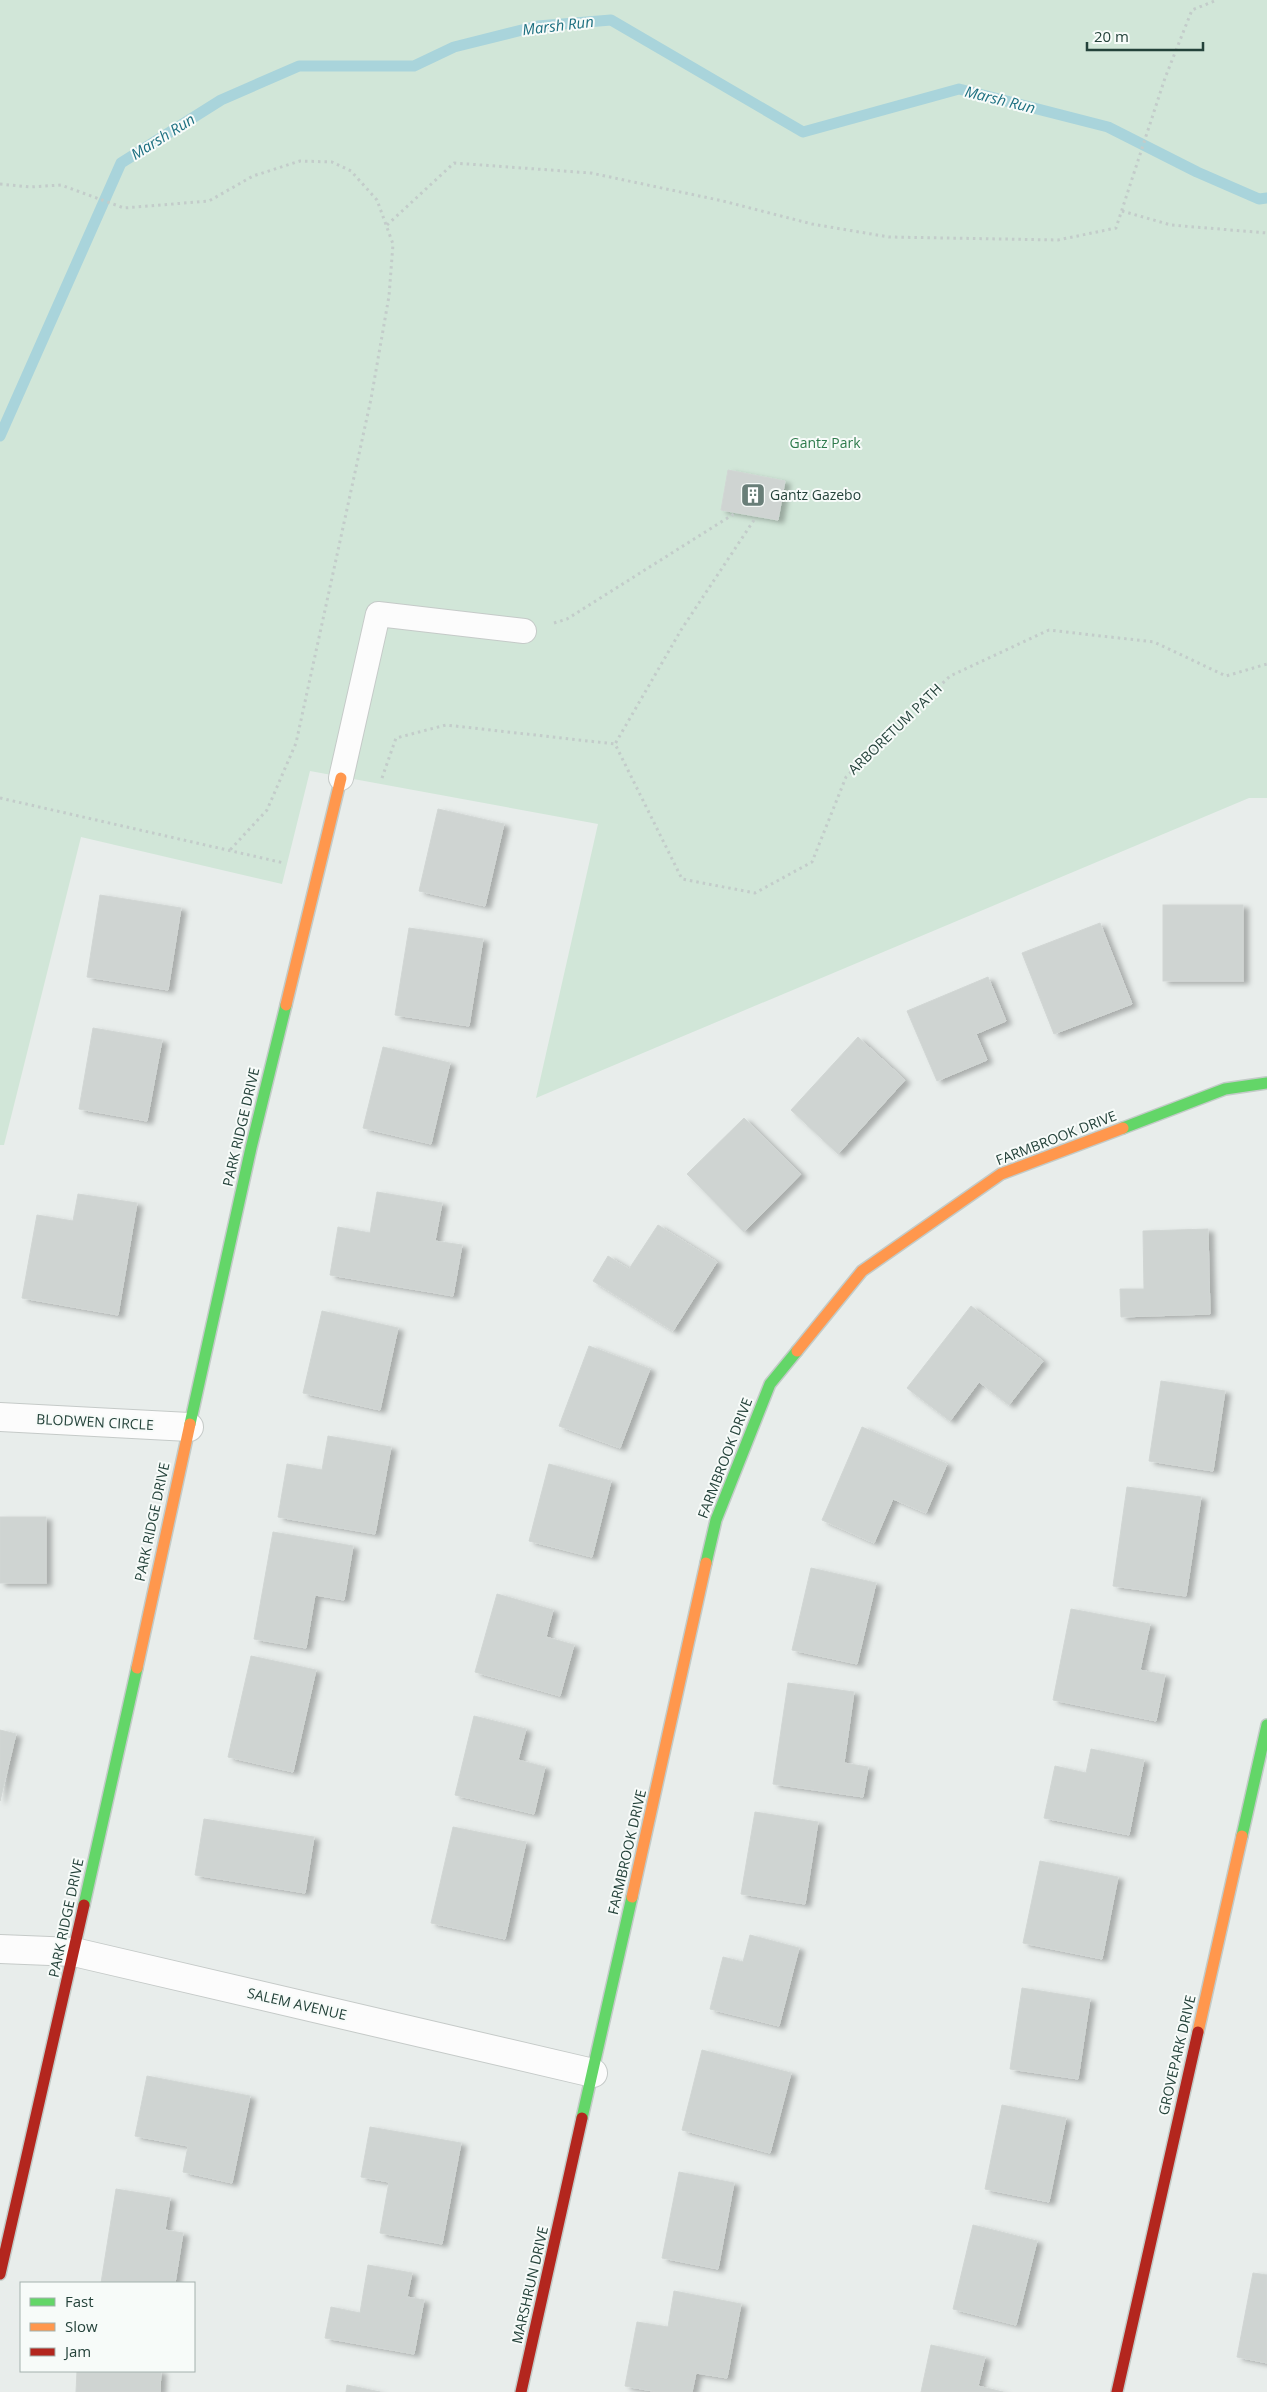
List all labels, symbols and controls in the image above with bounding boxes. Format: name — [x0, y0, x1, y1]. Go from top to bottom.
water label: Marsh Run — [521, 11, 595, 39]
scale bar — [1087, 20, 1203, 52]
text: 20 m — [1094, 26, 1129, 46]
water label: Marsh Run — [963, 81, 1038, 117]
water label: Marsh Run — [127, 109, 198, 164]
park label: Gantz Park — [789, 433, 861, 452]
building icon: Gantz Gazebo — [740, 482, 766, 508]
place label: Gantz Gazebo — [770, 485, 861, 504]
street label: ARBORETUM PATH — [844, 679, 946, 778]
street label: PARK RIDGE DRIVE — [218, 1066, 263, 1188]
street label: FARMBROOK DRIVE — [993, 1106, 1119, 1169]
street label: FARMBROOK DRIVE — [693, 1395, 756, 1521]
street label: BLODWEN CIRCLE — [36, 1409, 154, 1434]
street label: PARK RIDGE DRIVE — [130, 1461, 173, 1583]
street label: FARMBROOK DRIVE — [603, 1787, 650, 1916]
street label: PARK RIDGE DRIVE — [44, 1857, 87, 1979]
street label: SALEM AVENUE — [246, 1983, 349, 2024]
street label: GROVEPARK DRIVE — [1153, 1993, 1200, 2117]
street label: MARSHRUN DRIVE — [507, 2224, 552, 2345]
legend — [20, 2282, 195, 2372]
text: Fast — [65, 2291, 94, 2311]
text: Slow — [65, 2316, 98, 2336]
text: Jam — [63, 2341, 91, 2361]

